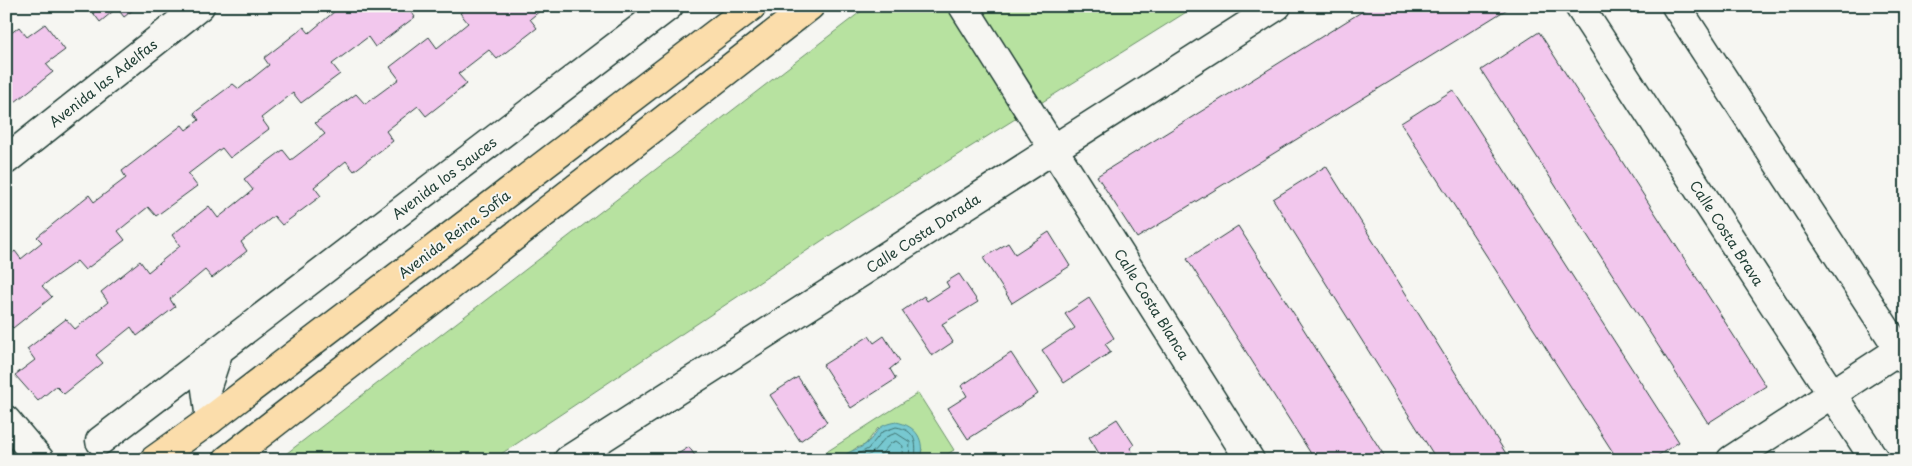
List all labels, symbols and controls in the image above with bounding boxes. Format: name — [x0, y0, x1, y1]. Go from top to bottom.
street label: Avenida las Adelfas — [44, 34, 162, 132]
street label: Avenida los Sauces — [387, 132, 501, 224]
street label: Calle Costa Brava — [1685, 176, 1769, 290]
street label: Avenida Reina Sofía — [394, 185, 515, 283]
street label: Calle Costa Dorada — [862, 188, 985, 278]
street label: Calle Costa Blanca — [1109, 244, 1195, 364]

